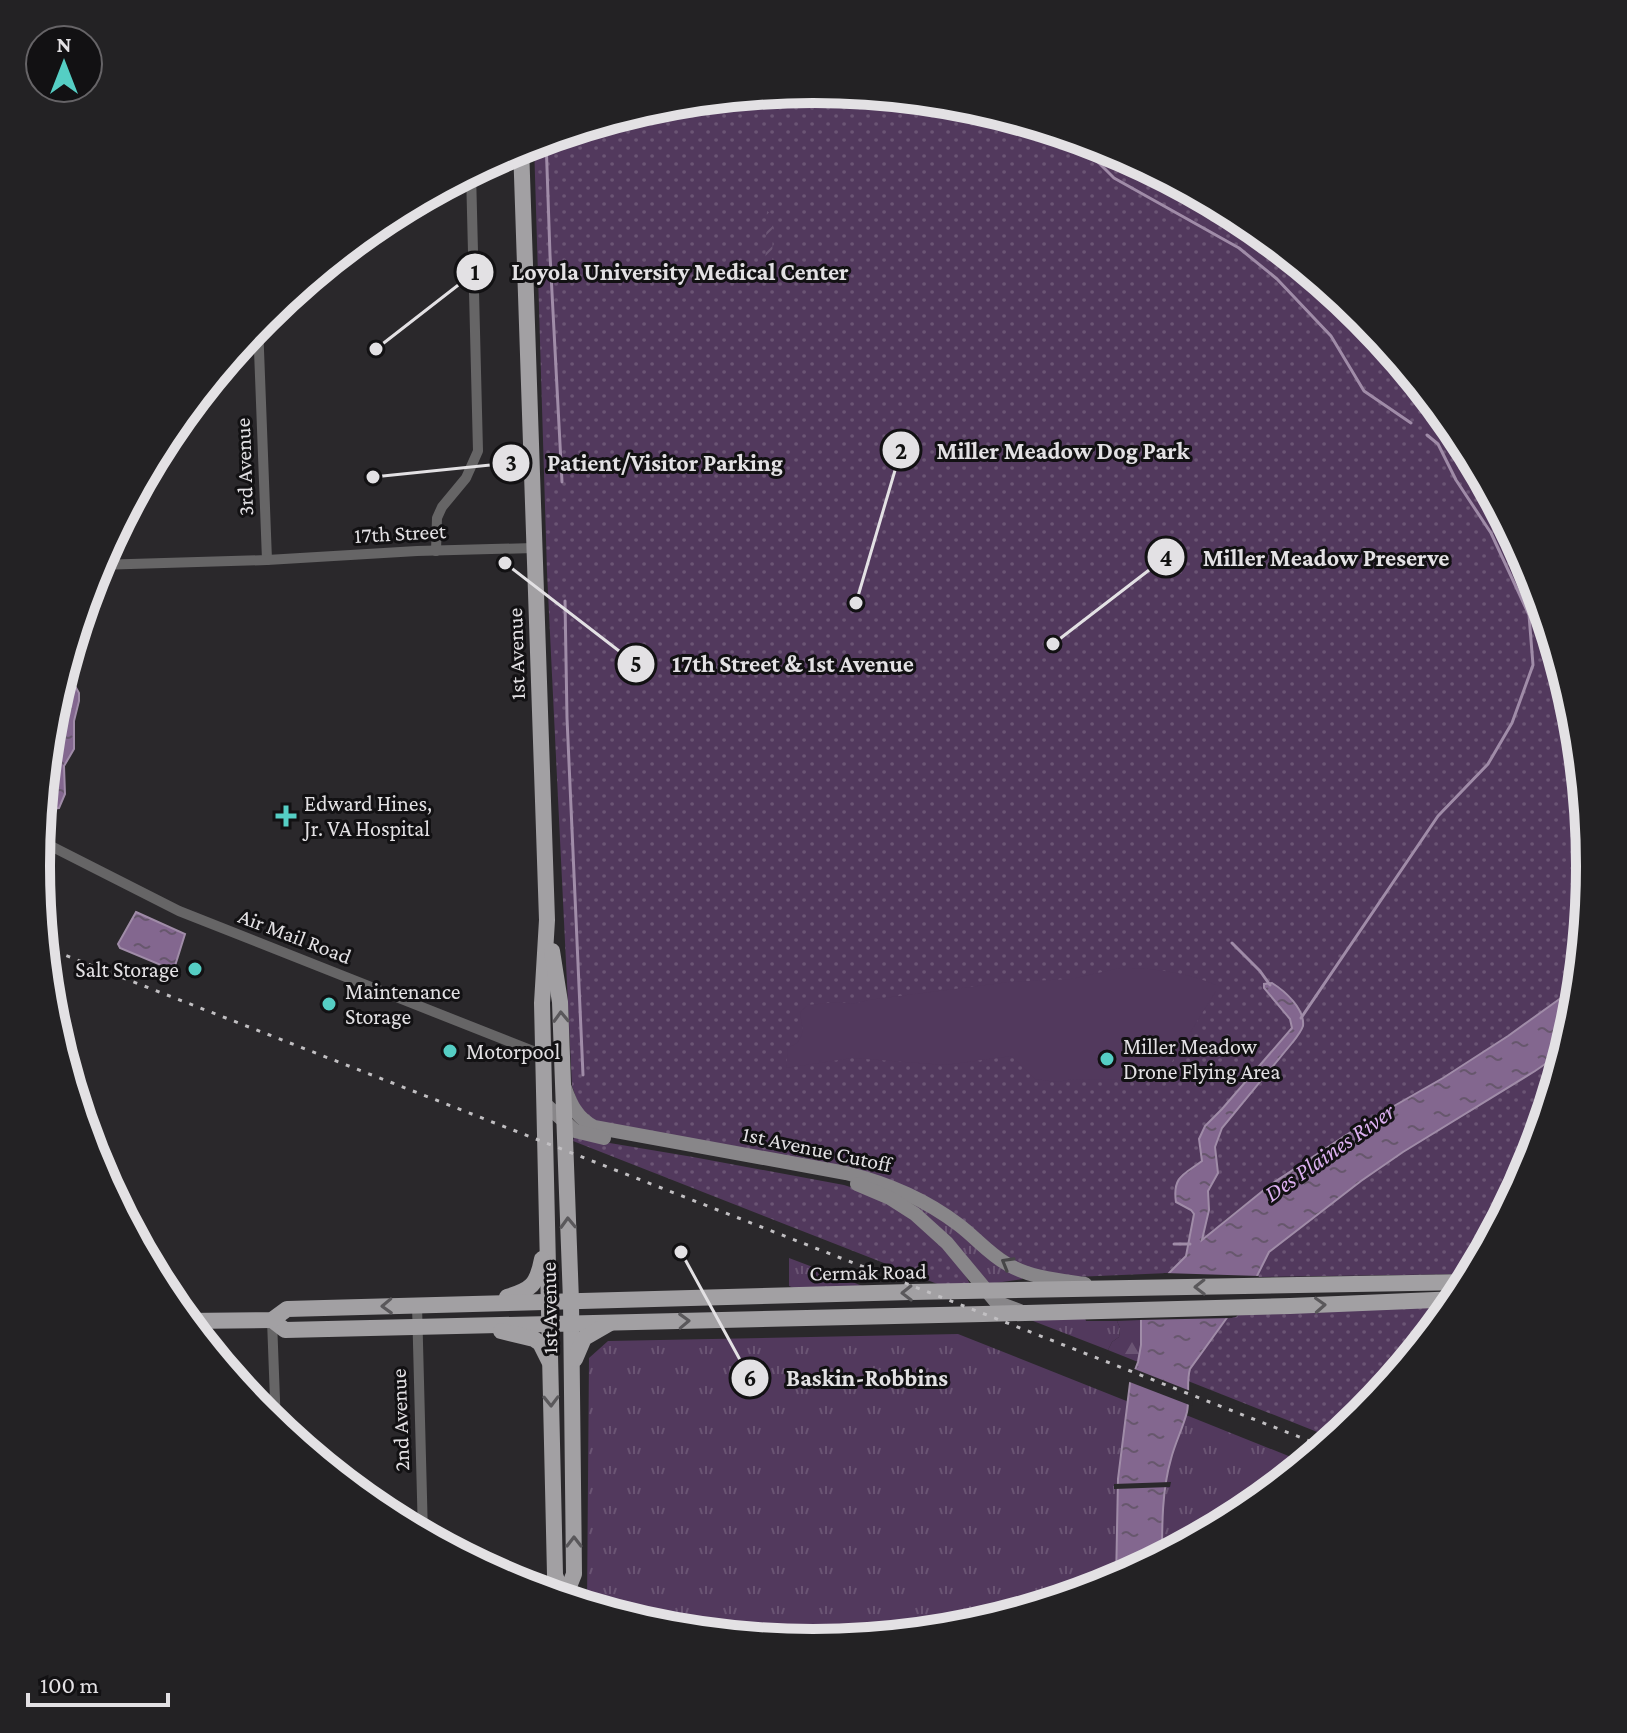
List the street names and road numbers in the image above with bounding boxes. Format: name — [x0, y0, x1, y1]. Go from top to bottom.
street label: 3rd Avenue — [230, 417, 258, 517]
street label: 17th Street — [353, 518, 447, 548]
street label: 1st Avenue — [502, 608, 530, 700]
street label: Air Mail Road — [235, 903, 355, 969]
street label: 1st Avenue Cutoff — [740, 1121, 895, 1177]
street label: Cermak Road — [809, 1258, 927, 1286]
street label: 1st Avenue — [536, 1262, 562, 1354]
street label: 2nd Avenue — [386, 1368, 414, 1472]

